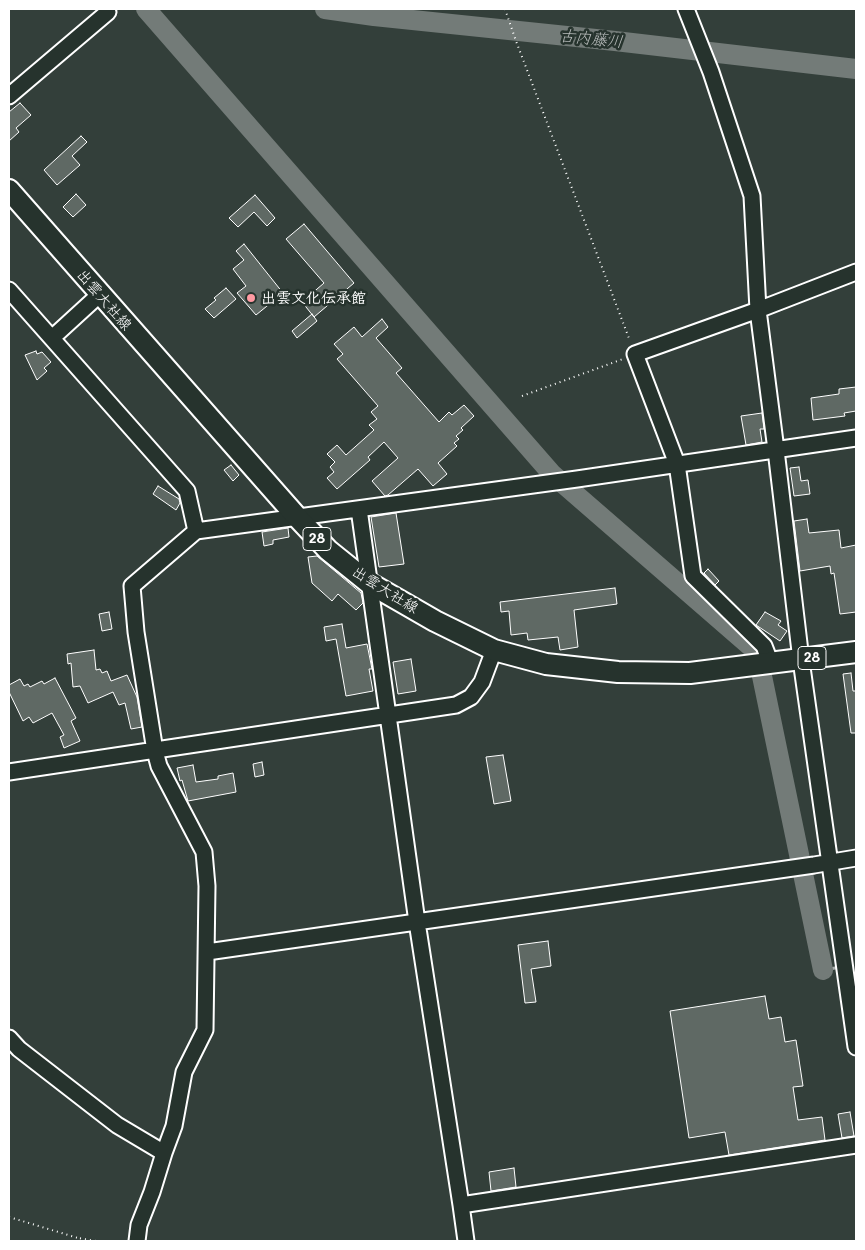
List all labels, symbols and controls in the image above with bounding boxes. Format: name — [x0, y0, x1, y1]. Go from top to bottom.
water label: 古内藤川 — [558, 26, 624, 52]
street label: 出雲大社線 — [73, 266, 135, 334]
place label: 出雲文化伝承館 — [261, 289, 366, 307]
marker: 出雲文化伝承館 — [245, 292, 257, 304]
road number: 28 — [303, 528, 331, 550]
street label: 出雲大社線 — [348, 562, 422, 618]
road number: 28 — [798, 646, 826, 670]

